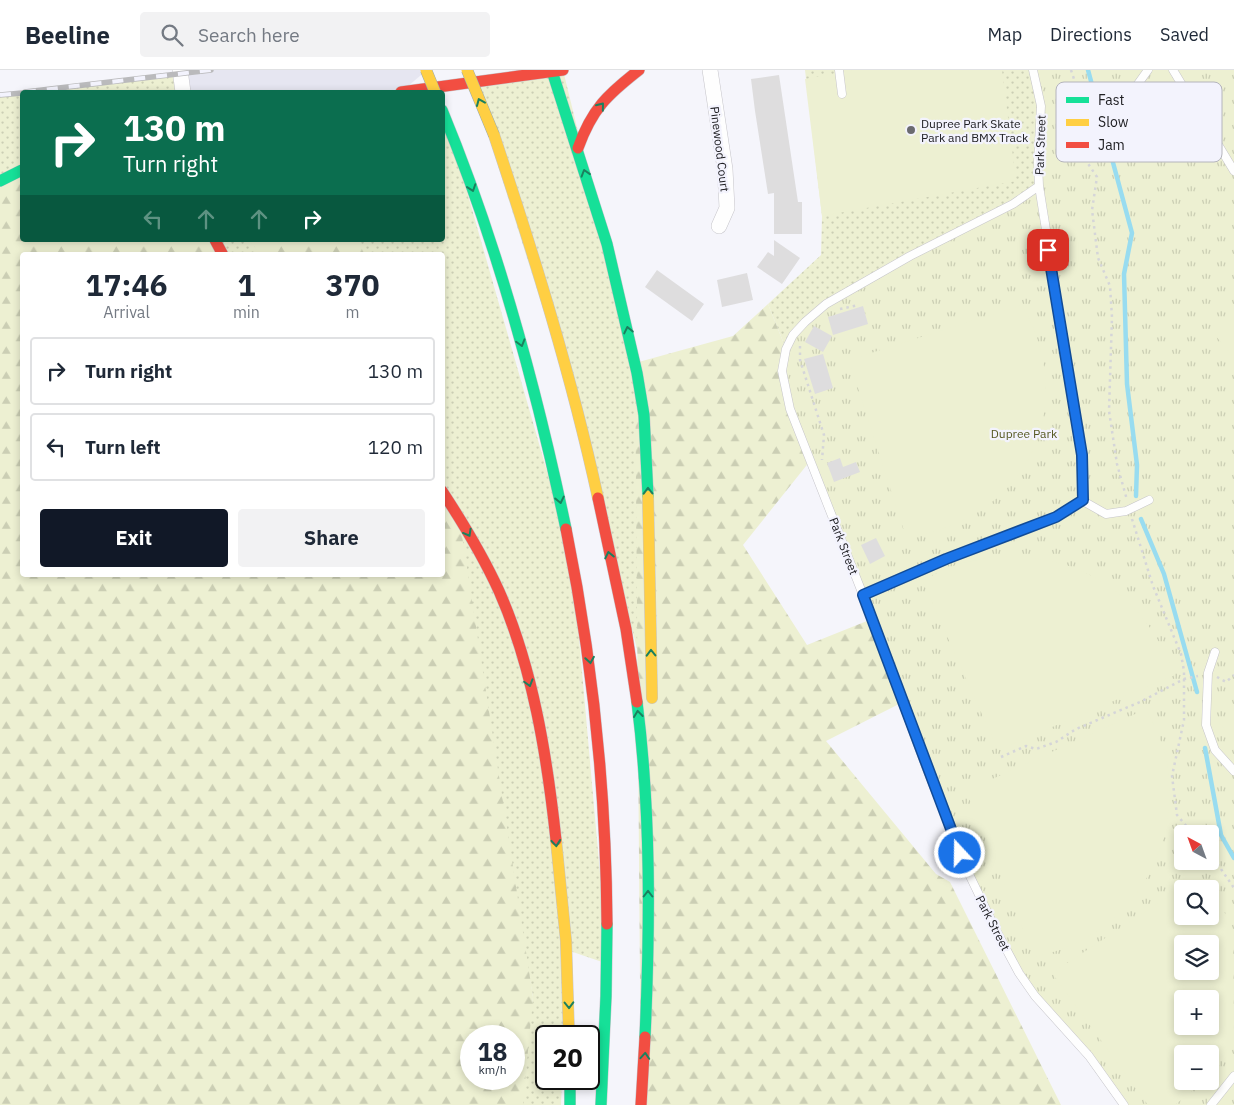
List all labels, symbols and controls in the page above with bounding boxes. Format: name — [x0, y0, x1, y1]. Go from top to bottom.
search box — [140, 12, 490, 57]
text: Beeline — [25, 19, 110, 51]
icon: search — [158, 21, 186, 49]
text: Search here — [198, 23, 300, 47]
text: Map — [987, 23, 1022, 46]
text: Directions — [1050, 23, 1132, 46]
text: Saved — [1160, 23, 1209, 46]
legend — [1056, 82, 1222, 162]
text: Fast — [1098, 91, 1124, 109]
one-way arrow — [476, 98, 487, 107]
one-way arrow — [595, 102, 604, 111]
text: 130 m — [123, 105, 226, 151]
street label: Pinewood Court — [707, 106, 733, 192]
icon: right — [40, 110, 105, 175]
text: Slow — [1098, 113, 1129, 131]
street label: Park Street — [1031, 115, 1049, 175]
place label: Dupree Park Skate Park and BMX Track — [921, 116, 1029, 145]
marker: Dupree Park Skate Park and BMX Track — [905, 124, 917, 136]
text: Jam — [1098, 136, 1125, 154]
text: Turn right — [123, 149, 218, 178]
one-way arrow — [581, 170, 591, 178]
one-way arrow — [466, 183, 476, 192]
icon: left — [139, 205, 167, 233]
icon: ahead — [192, 205, 220, 233]
icon: ahead — [245, 205, 273, 233]
icon: right — [298, 205, 326, 233]
pin — [1027, 229, 1069, 271]
icon: arrive — [1034, 236, 1062, 264]
text: 17:46 — [86, 265, 167, 304]
text: 1 — [237, 265, 255, 304]
text: 370 — [325, 265, 379, 304]
text: Arrival — [103, 302, 150, 322]
text: min — [233, 302, 260, 322]
text: m — [345, 302, 359, 322]
one-way arrow — [623, 326, 634, 335]
one-way arrow — [516, 338, 526, 346]
icon: right — [42, 357, 70, 385]
text: Turn right — [85, 359, 172, 383]
text: 130 m — [368, 359, 423, 383]
park label: Dupree Park — [991, 426, 1058, 441]
icon: left — [42, 433, 70, 461]
text: Turn left — [85, 435, 161, 459]
text: 120 m — [368, 435, 423, 459]
one-way arrow — [643, 487, 653, 494]
one-way arrow — [554, 496, 565, 505]
button: Exit — [40, 509, 228, 567]
button: Share — [238, 509, 425, 567]
street label: Park Street — [826, 515, 862, 577]
one-way arrow — [462, 527, 472, 536]
one-way arrow — [605, 550, 615, 559]
one-way arrow — [646, 649, 656, 657]
one-way arrow — [584, 656, 594, 665]
one-way arrow — [523, 678, 534, 687]
one-way arrow — [633, 710, 644, 718]
north arrow — [1174, 825, 1219, 870]
map controls — [1174, 825, 1219, 1090]
position arrow — [933, 826, 985, 878]
one-way arrow — [551, 839, 562, 847]
button: search — [1174, 880, 1219, 925]
one-way arrow — [643, 890, 653, 898]
street label: Park Street — [973, 893, 1013, 953]
button: layers — [1174, 935, 1219, 980]
button: + — [1174, 990, 1219, 1035]
one-way arrow — [564, 1001, 574, 1009]
speed limit sign: 20 — [535, 1025, 600, 1090]
text: 18 — [477, 1035, 508, 1068]
button: − — [1174, 1045, 1219, 1090]
one-way arrow — [639, 1052, 650, 1060]
text: km/h — [478, 1062, 507, 1077]

